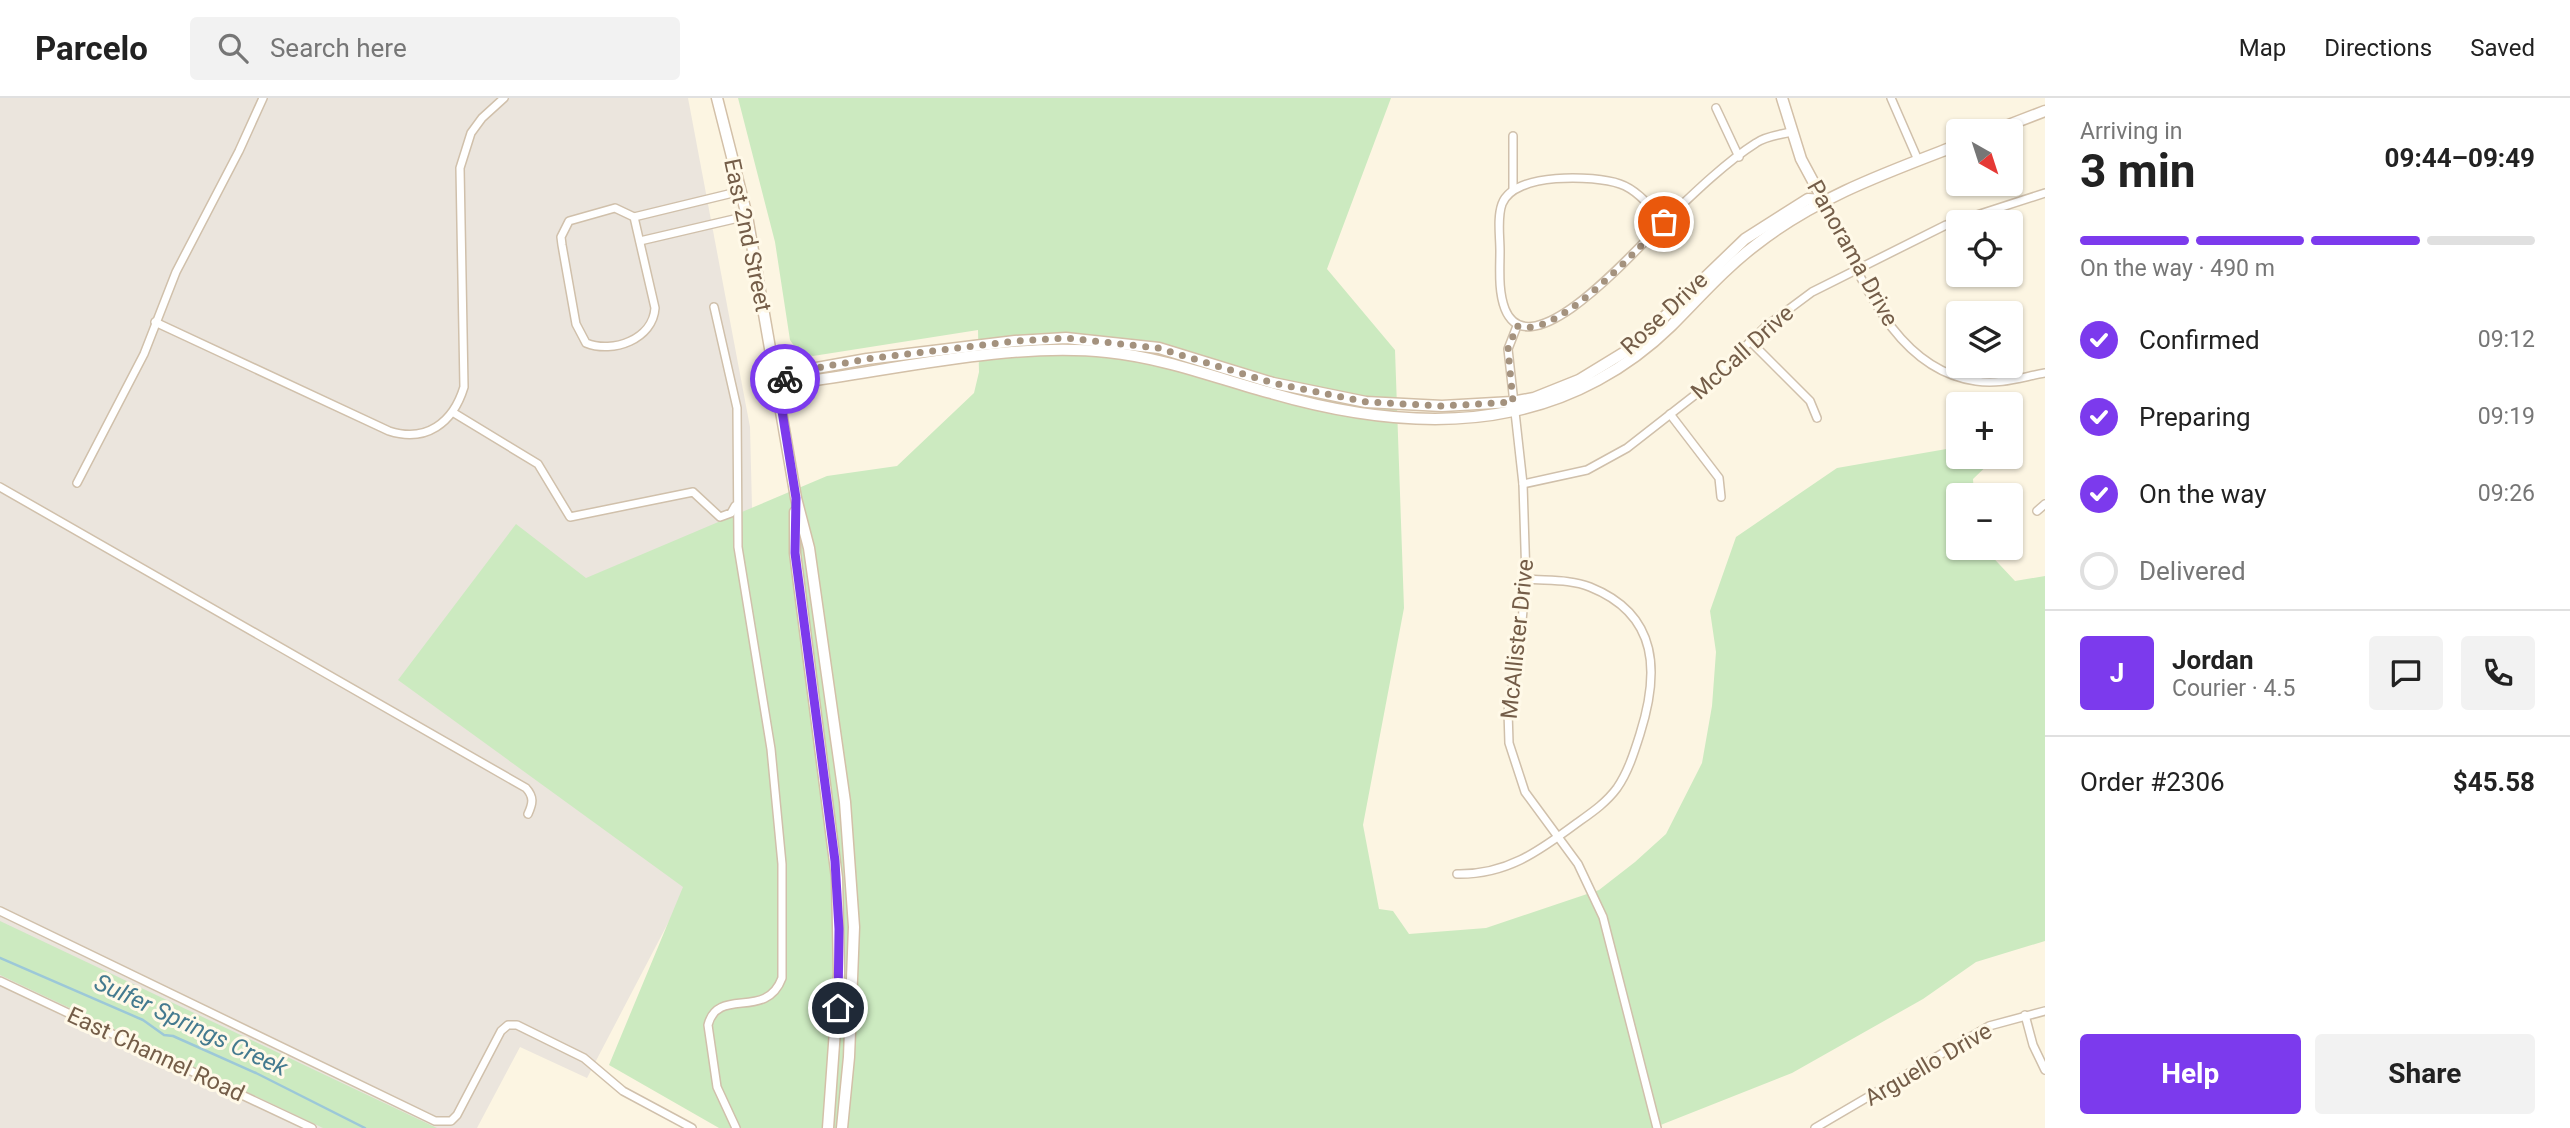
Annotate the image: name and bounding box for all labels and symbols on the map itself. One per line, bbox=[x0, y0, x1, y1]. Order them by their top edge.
north arrow bbox=[1946, 119, 2023, 196]
street label: East 2nd Street bbox=[718, 156, 777, 314]
street label: Panorama Drive bbox=[1801, 176, 1904, 331]
pin bbox=[1634, 192, 1694, 252]
street label: Rose Drive bbox=[1615, 266, 1713, 360]
street label: McCall Drive bbox=[1686, 299, 1799, 405]
courier bbox=[750, 344, 820, 414]
street label: McAllister Drive bbox=[1496, 558, 1539, 720]
water label: Sulfer Springs Creek bbox=[90, 968, 293, 1083]
pin bbox=[808, 978, 868, 1038]
street label: East Channel Road bbox=[63, 1002, 249, 1107]
street label: Arguello Drive bbox=[1860, 1017, 1997, 1112]

